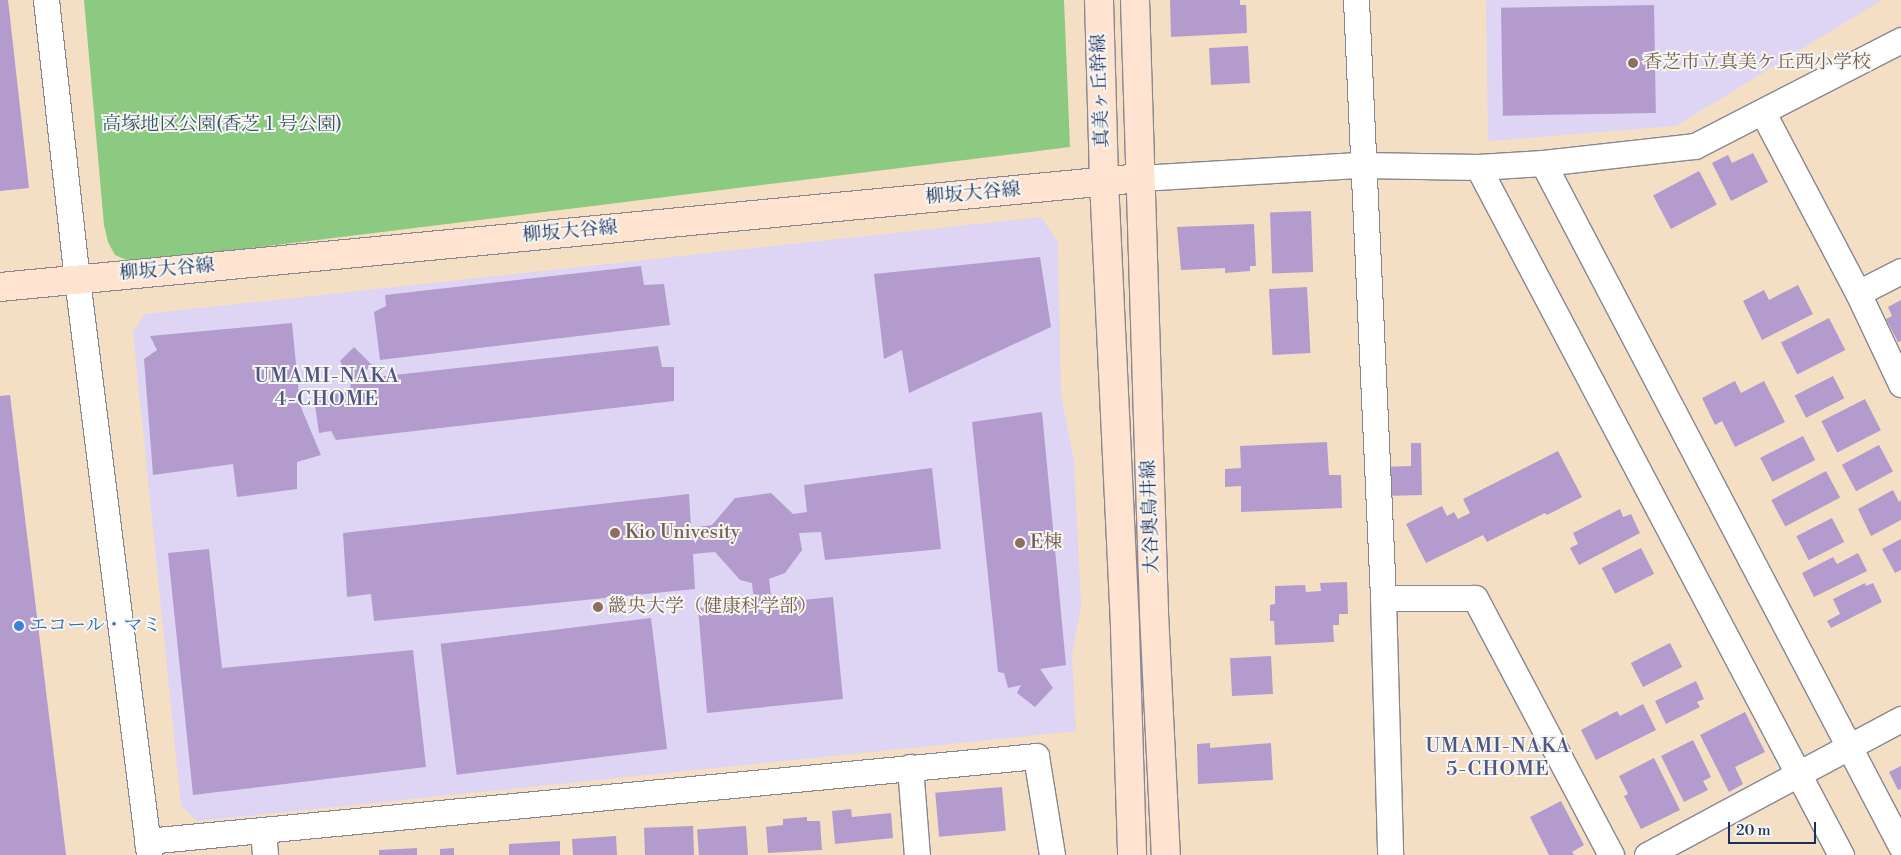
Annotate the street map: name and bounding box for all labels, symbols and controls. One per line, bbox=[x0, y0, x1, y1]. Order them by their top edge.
street label: 真美ヶ丘幹線 bbox=[1088, 34, 1114, 148]
place label: 香芝市立真美ケ丘西小学校 bbox=[1643, 52, 1871, 74]
marker: 香芝市立真美ケ丘西小学校 bbox=[1627, 57, 1639, 69]
park label: 高塚地区公園(香芝１号公園) bbox=[102, 114, 342, 136]
street label: 柳坂大谷線 bbox=[925, 179, 1021, 209]
street label: 柳坂大谷線 bbox=[522, 217, 618, 247]
street label: 柳坂大谷線 bbox=[119, 255, 215, 285]
district label: UMAMI-NAKA 4-CHOME bbox=[253, 365, 401, 412]
street label: 大谷奥鳥井線 bbox=[1138, 460, 1164, 574]
place label: Kio Univesity bbox=[625, 522, 740, 544]
marker: Kio Univesity bbox=[609, 527, 621, 539]
place label: E棟 bbox=[1030, 532, 1062, 554]
marker: E棟 bbox=[1014, 537, 1026, 549]
place label: 畿央大学（健康科学部） bbox=[608, 596, 817, 618]
marker: 畿央大学（健康科学部） bbox=[592, 601, 604, 613]
place label: エコール・マミ bbox=[29, 615, 162, 637]
marker: エコール・マミ bbox=[13, 620, 25, 632]
district label: UMAMI-NAKA 5-CHOME bbox=[1424, 734, 1572, 781]
scale bar bbox=[1731, 812, 1818, 844]
text: 20 m bbox=[1736, 821, 1771, 840]

